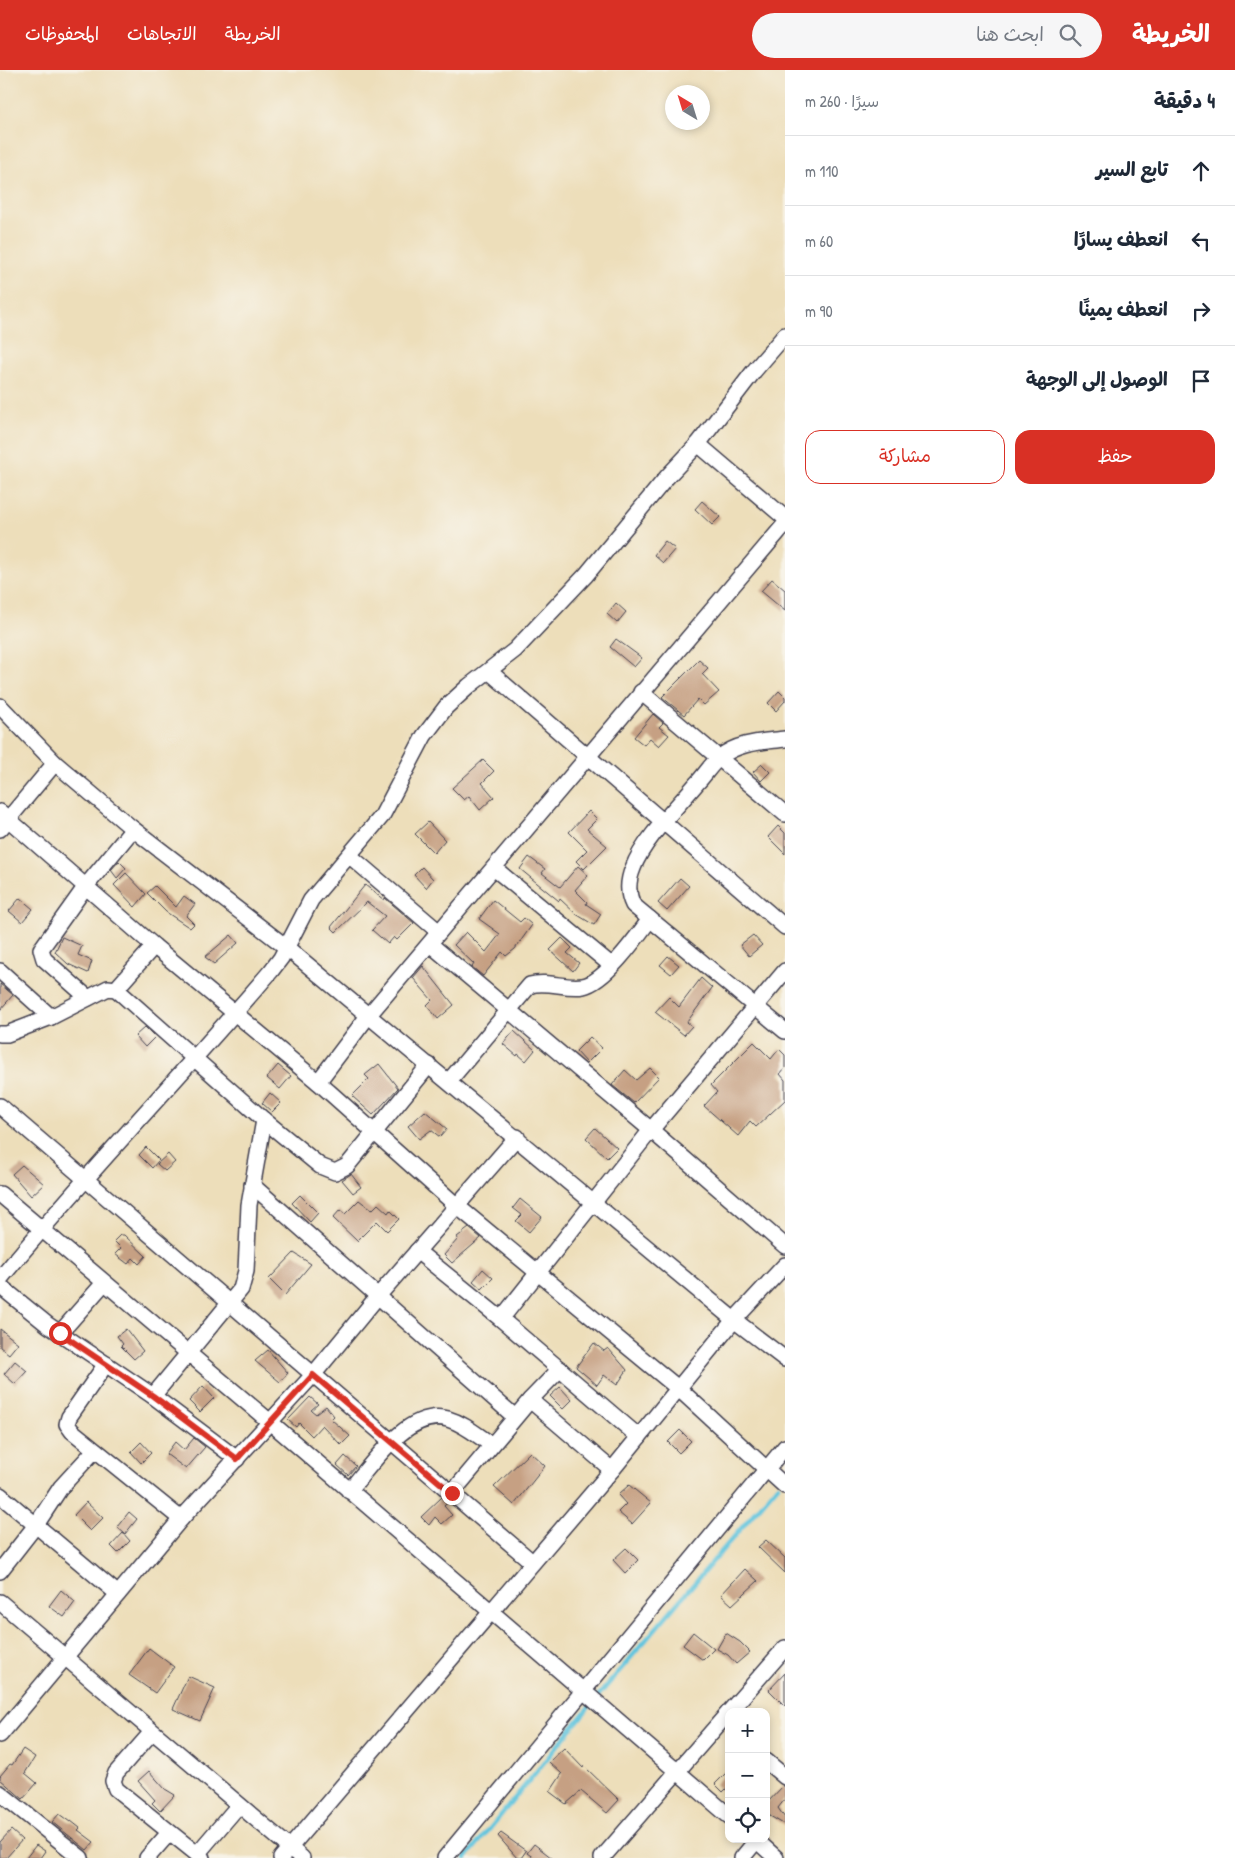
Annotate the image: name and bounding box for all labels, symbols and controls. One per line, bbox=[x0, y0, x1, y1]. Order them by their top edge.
search box bbox=[752, 13, 1102, 58]
text: الخريطة bbox=[1132, 17, 1210, 49]
text: المحفوظات bbox=[25, 21, 99, 46]
text: الاتجاهات bbox=[127, 21, 197, 46]
text: الخريطة bbox=[225, 21, 281, 46]
text: ابحث هنا bbox=[976, 21, 1044, 47]
icon: search bbox=[1056, 21, 1084, 49]
north arrow bbox=[665, 85, 710, 130]
text: 4 دقيقة bbox=[1154, 86, 1215, 115]
text: سيرًا · 260 m bbox=[805, 90, 879, 112]
text: تابع السير bbox=[1096, 156, 1168, 182]
icon: ahead bbox=[1187, 157, 1215, 185]
text: 110 m bbox=[805, 160, 838, 182]
text: انعطف يسارًا bbox=[1074, 226, 1168, 252]
icon: left bbox=[1187, 227, 1215, 255]
text: 60 m bbox=[805, 230, 833, 252]
text: انعطف يمينًا bbox=[1079, 296, 1168, 322]
icon: right bbox=[1187, 297, 1215, 325]
text: 90 m bbox=[805, 300, 833, 322]
text: الوصول إلى الوجهة bbox=[1026, 366, 1168, 392]
icon: arrive bbox=[1187, 367, 1215, 395]
button: مشاركة bbox=[805, 430, 1005, 484]
button: حفظ bbox=[1015, 430, 1215, 484]
route start bbox=[49, 1322, 72, 1345]
route end bbox=[441, 1482, 464, 1505]
map controls bbox=[725, 1708, 770, 1843]
button: + bbox=[725, 1708, 770, 1753]
button: − bbox=[725, 1753, 770, 1798]
button: locate bbox=[725, 1798, 770, 1843]

